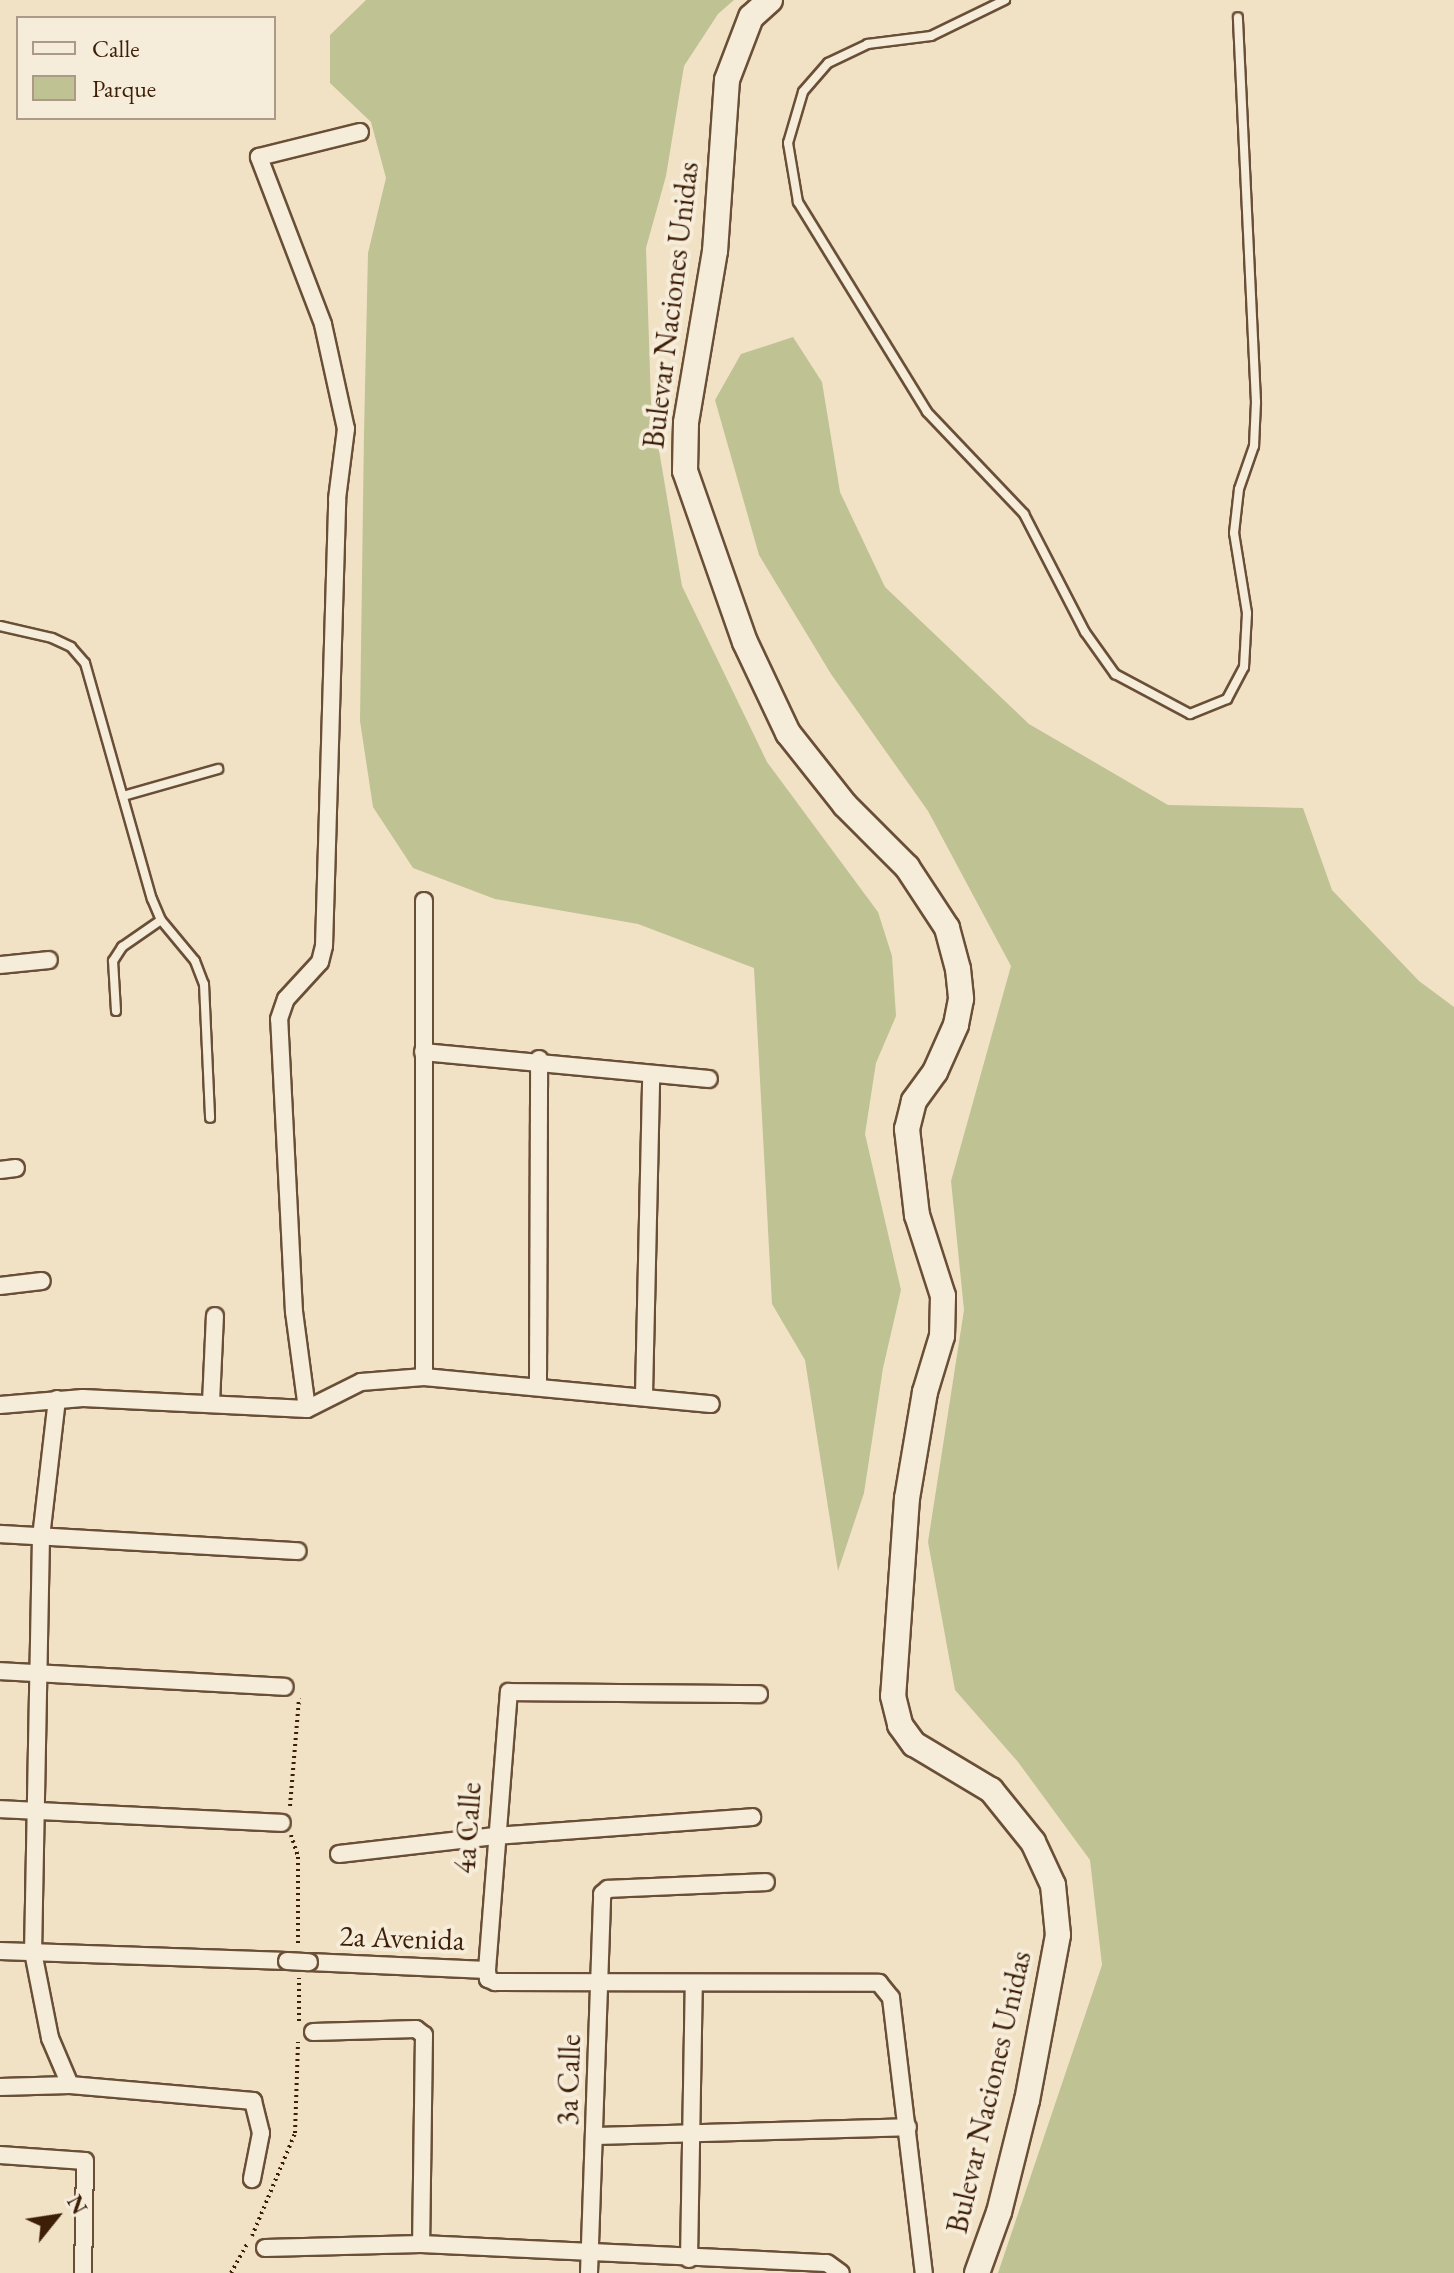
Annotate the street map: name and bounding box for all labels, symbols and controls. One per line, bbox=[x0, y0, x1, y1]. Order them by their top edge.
legend bbox=[16, 16, 276, 120]
text: Calle bbox=[92, 33, 140, 64]
text: Parque bbox=[92, 73, 156, 104]
street label: Bulevar Naciones Unidas bbox=[636, 160, 706, 450]
street label: 4a Calle bbox=[447, 1781, 489, 1875]
street label: 2a Avenida bbox=[339, 1918, 465, 1958]
street label: Bulevar Naciones Unidas bbox=[939, 1947, 1039, 2237]
street label: 3a Calle bbox=[549, 2034, 589, 2126]
north arrow bbox=[16, 2177, 96, 2257]
text: N bbox=[60, 2190, 94, 2220]

